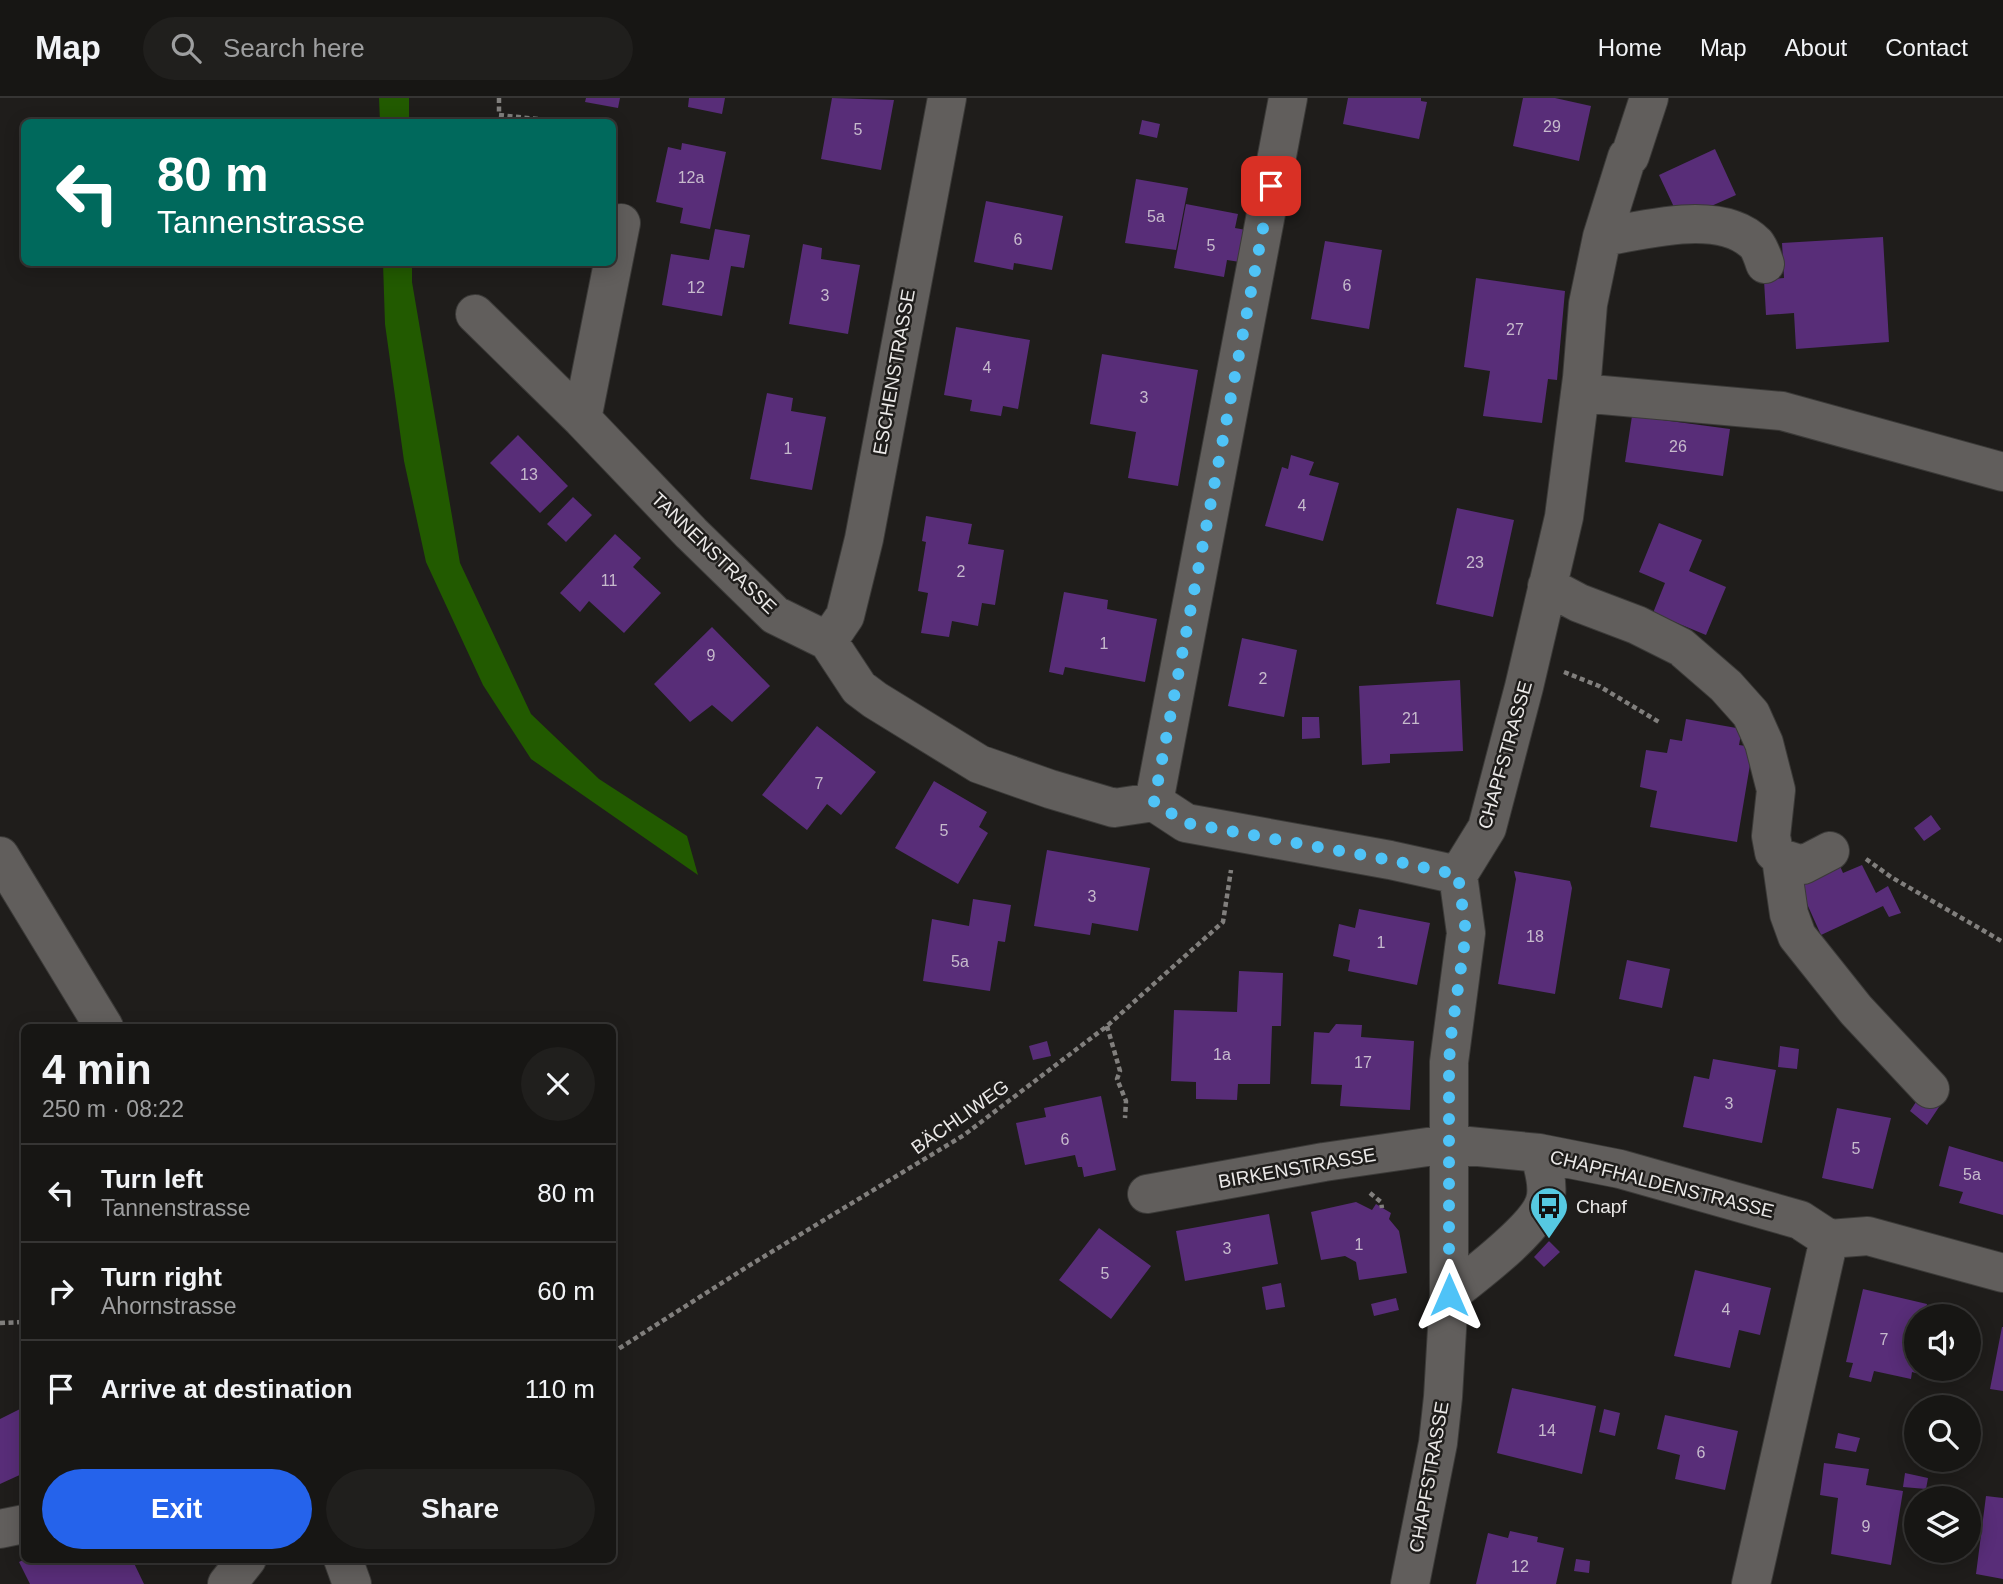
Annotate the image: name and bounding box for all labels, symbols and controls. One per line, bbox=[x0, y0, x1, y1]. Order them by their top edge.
search box bbox=[143, 17, 633, 80]
text: Map bbox=[35, 29, 101, 66]
icon: search bbox=[167, 29, 205, 67]
text: Search here bbox=[223, 33, 365, 63]
text: Home bbox=[1598, 34, 1662, 61]
text: Map bbox=[1700, 34, 1747, 61]
text: About bbox=[1785, 34, 1847, 61]
text: Contact bbox=[1885, 34, 1968, 61]
house number: 29 bbox=[1543, 118, 1561, 135]
house number: 5 bbox=[854, 121, 863, 138]
icon: left bbox=[42, 147, 133, 238]
text: 80 m bbox=[157, 147, 269, 201]
pin bbox=[1241, 156, 1301, 216]
icon: arrive bbox=[1252, 167, 1290, 205]
house number: 12a bbox=[678, 169, 704, 186]
text: Tannenstrasse bbox=[157, 204, 365, 240]
house number: 5a bbox=[1147, 208, 1165, 225]
house number: 6 bbox=[1014, 231, 1023, 248]
house number: 5 bbox=[1207, 237, 1216, 254]
house number: 6 bbox=[1343, 277, 1352, 294]
house number: 12 bbox=[687, 279, 705, 296]
house number: 3 bbox=[821, 287, 830, 304]
street label: ESCHENSTRASSE bbox=[869, 288, 919, 456]
house number: 27 bbox=[1506, 321, 1524, 338]
house number: 4 bbox=[983, 359, 992, 376]
house number: 3 bbox=[1140, 389, 1149, 406]
house number: 26 bbox=[1669, 438, 1687, 455]
house number: 1 bbox=[784, 440, 793, 457]
house number: 13 bbox=[520, 466, 538, 483]
street label: TANNENSTRASSE bbox=[647, 488, 781, 618]
house number: 4 bbox=[1298, 497, 1307, 514]
house number: 23 bbox=[1466, 554, 1484, 571]
house number: 2 bbox=[957, 563, 966, 580]
house number: 11 bbox=[601, 572, 617, 589]
house number: 1 bbox=[1100, 635, 1109, 652]
house number: 9 bbox=[707, 647, 716, 664]
house number: 2 bbox=[1259, 670, 1268, 687]
street label: CHAPFSTRASSE bbox=[1474, 679, 1536, 831]
house number: 21 bbox=[1402, 710, 1420, 727]
house number: 7 bbox=[815, 775, 824, 792]
house number: 5 bbox=[940, 822, 949, 839]
house number: 3 bbox=[1088, 888, 1097, 905]
house number: 18 bbox=[1526, 928, 1544, 945]
house number: 1 bbox=[1377, 934, 1386, 951]
house number: 5a bbox=[951, 953, 969, 970]
text: 4 min bbox=[42, 1046, 152, 1093]
house number: 1a bbox=[1213, 1046, 1231, 1063]
button: close bbox=[521, 1047, 595, 1121]
house number: 17 bbox=[1354, 1054, 1372, 1071]
street label: BÄCHLIWEG bbox=[907, 1076, 1013, 1158]
house number: 3 bbox=[1725, 1095, 1734, 1112]
text: 250 m · 08:22 bbox=[42, 1096, 184, 1122]
house number: 6 bbox=[1061, 1131, 1070, 1148]
house number: 5 bbox=[1852, 1140, 1861, 1157]
street label: BIRKENSTRASSE bbox=[1217, 1144, 1377, 1192]
street label: CHAPFHALDENSTRASSE bbox=[1548, 1146, 1776, 1222]
text: Turn left bbox=[101, 1164, 203, 1194]
house number: 5a bbox=[1963, 1166, 1981, 1183]
icon: left bbox=[42, 1174, 80, 1212]
text: 80 m bbox=[537, 1178, 595, 1208]
bus stop icon: Chapf bbox=[1528, 1185, 1570, 1240]
text: Tannenstrasse bbox=[101, 1195, 251, 1221]
place label: Chapf bbox=[1576, 1196, 1627, 1217]
house number: 1 bbox=[1355, 1236, 1364, 1253]
house number: 3 bbox=[1223, 1240, 1232, 1257]
position arrow bbox=[1412, 1258, 1486, 1332]
text: Turn right bbox=[101, 1262, 222, 1292]
house number: 5 bbox=[1101, 1265, 1110, 1282]
icon: right bbox=[42, 1272, 80, 1310]
text: 60 m bbox=[537, 1276, 595, 1306]
text: Ahornstrasse bbox=[101, 1293, 237, 1319]
house number: 4 bbox=[1722, 1301, 1731, 1318]
map controls bbox=[1904, 1304, 1981, 1563]
button: sound bbox=[1904, 1304, 1981, 1381]
house number: 7 bbox=[1880, 1331, 1889, 1348]
icon: arrive bbox=[42, 1370, 80, 1408]
text: Arrive at destination bbox=[101, 1374, 352, 1404]
text: 110 m bbox=[525, 1374, 595, 1404]
button: search bbox=[1904, 1395, 1981, 1472]
street label: CHAPFSTRASSE bbox=[1405, 1400, 1453, 1554]
house number: 14 bbox=[1538, 1422, 1556, 1439]
house number: 6 bbox=[1697, 1444, 1706, 1461]
button: Exit bbox=[42, 1469, 312, 1549]
button: Share bbox=[326, 1469, 595, 1549]
button: layers bbox=[1904, 1486, 1981, 1563]
house number: 9 bbox=[1862, 1518, 1871, 1535]
house number: 12 bbox=[1511, 1558, 1529, 1575]

